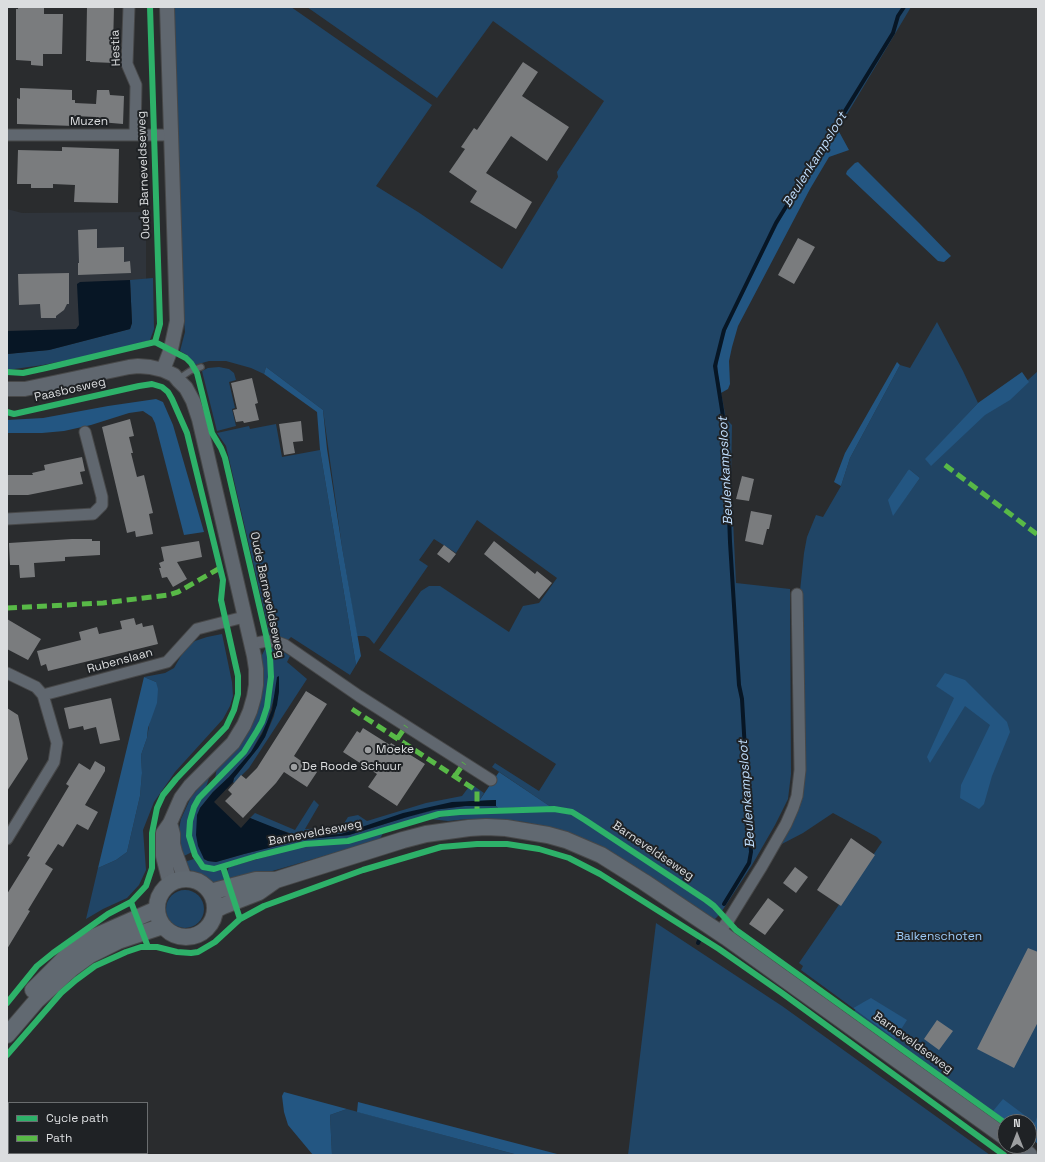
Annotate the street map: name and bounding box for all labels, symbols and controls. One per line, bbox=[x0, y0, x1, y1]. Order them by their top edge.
street label: Hestia bbox=[108, 29, 124, 67]
water label: Beulenkampsloot bbox=[780, 110, 850, 210]
street label: Oude Barneveldseweg bbox=[135, 111, 153, 239]
street label: Muzen bbox=[70, 115, 108, 129]
street label: Paasbosweg bbox=[33, 375, 107, 405]
water label: Beulenkampsloot bbox=[715, 416, 737, 526]
street label: Oude Barneveldseweg bbox=[247, 531, 287, 659]
street label: Rubenslaan bbox=[86, 645, 154, 677]
water label: Beulenkampsloot bbox=[735, 739, 759, 849]
place label: Moeke bbox=[376, 743, 414, 757]
marker: Moeke bbox=[363, 745, 373, 755]
place label: De Roode Schuur bbox=[302, 760, 401, 774]
marker: De Roode Schuur bbox=[289, 762, 299, 772]
street label: Barneveldseweg bbox=[267, 817, 363, 849]
street label: Barneveldseweg bbox=[610, 818, 696, 884]
park label: Balkenschoten bbox=[896, 930, 982, 944]
street label: Barneveldseweg bbox=[870, 1009, 956, 1077]
legend bbox=[8, 1102, 148, 1154]
text: Cycle path bbox=[46, 1110, 108, 1126]
north arrow bbox=[997, 1114, 1037, 1154]
text: N bbox=[1013, 1116, 1021, 1130]
text: Path bbox=[46, 1130, 72, 1146]

